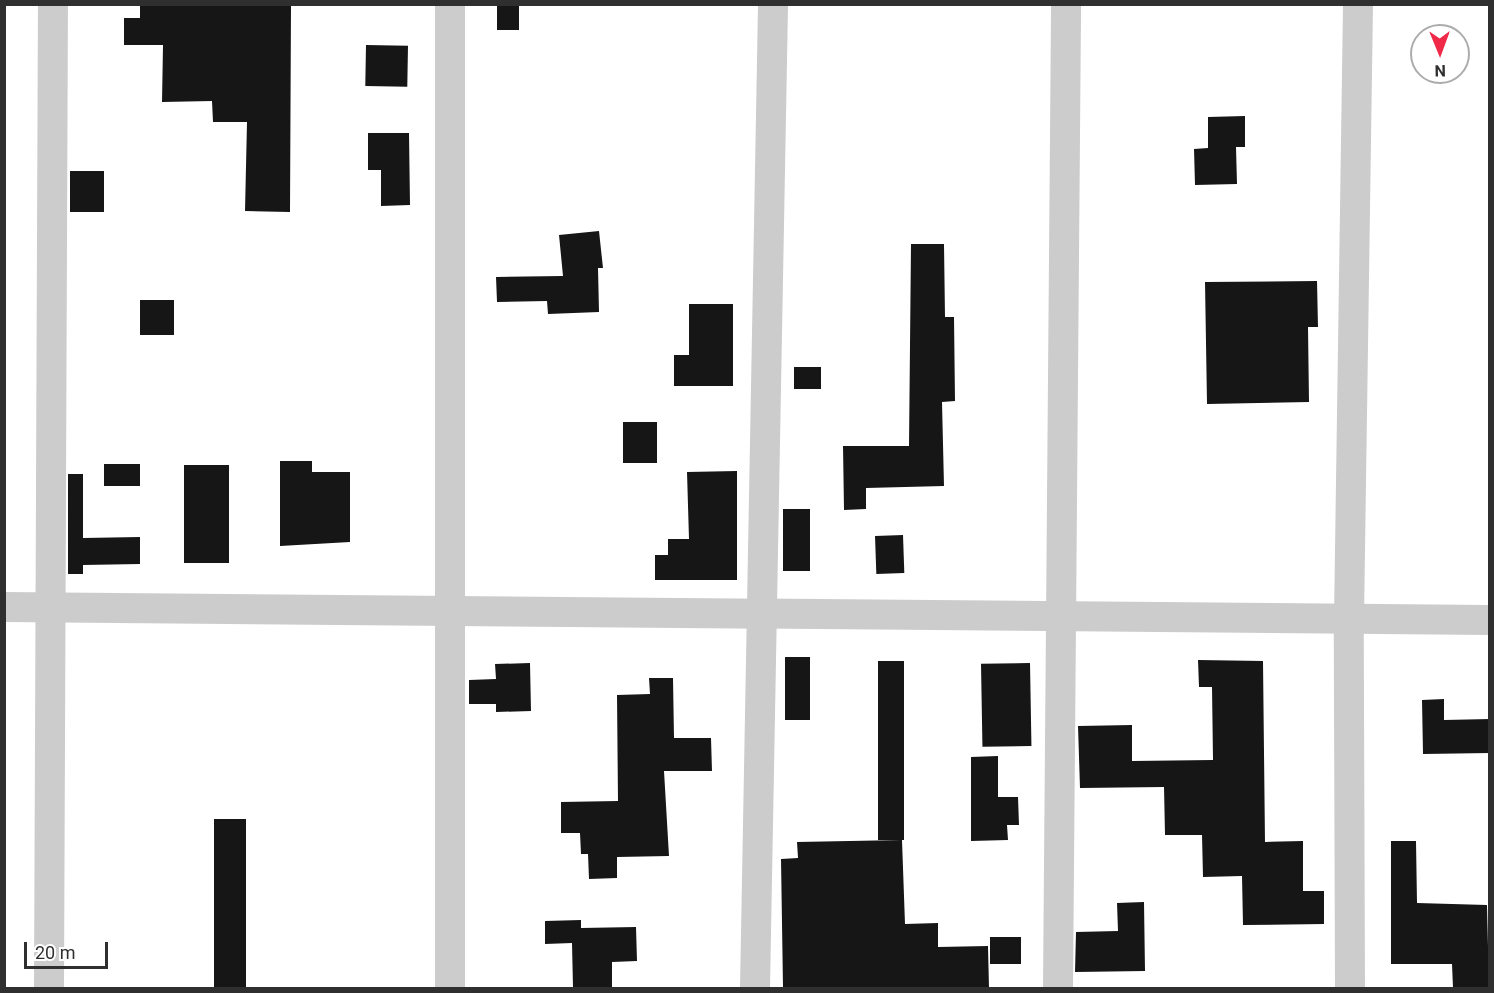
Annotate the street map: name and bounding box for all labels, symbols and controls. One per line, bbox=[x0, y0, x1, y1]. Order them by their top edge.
north arrow bbox=[1410, 24, 1470, 84]
text: N bbox=[1434, 61, 1446, 80]
scale bar bbox=[27, 930, 111, 968]
text: 20 m bbox=[35, 942, 75, 963]

